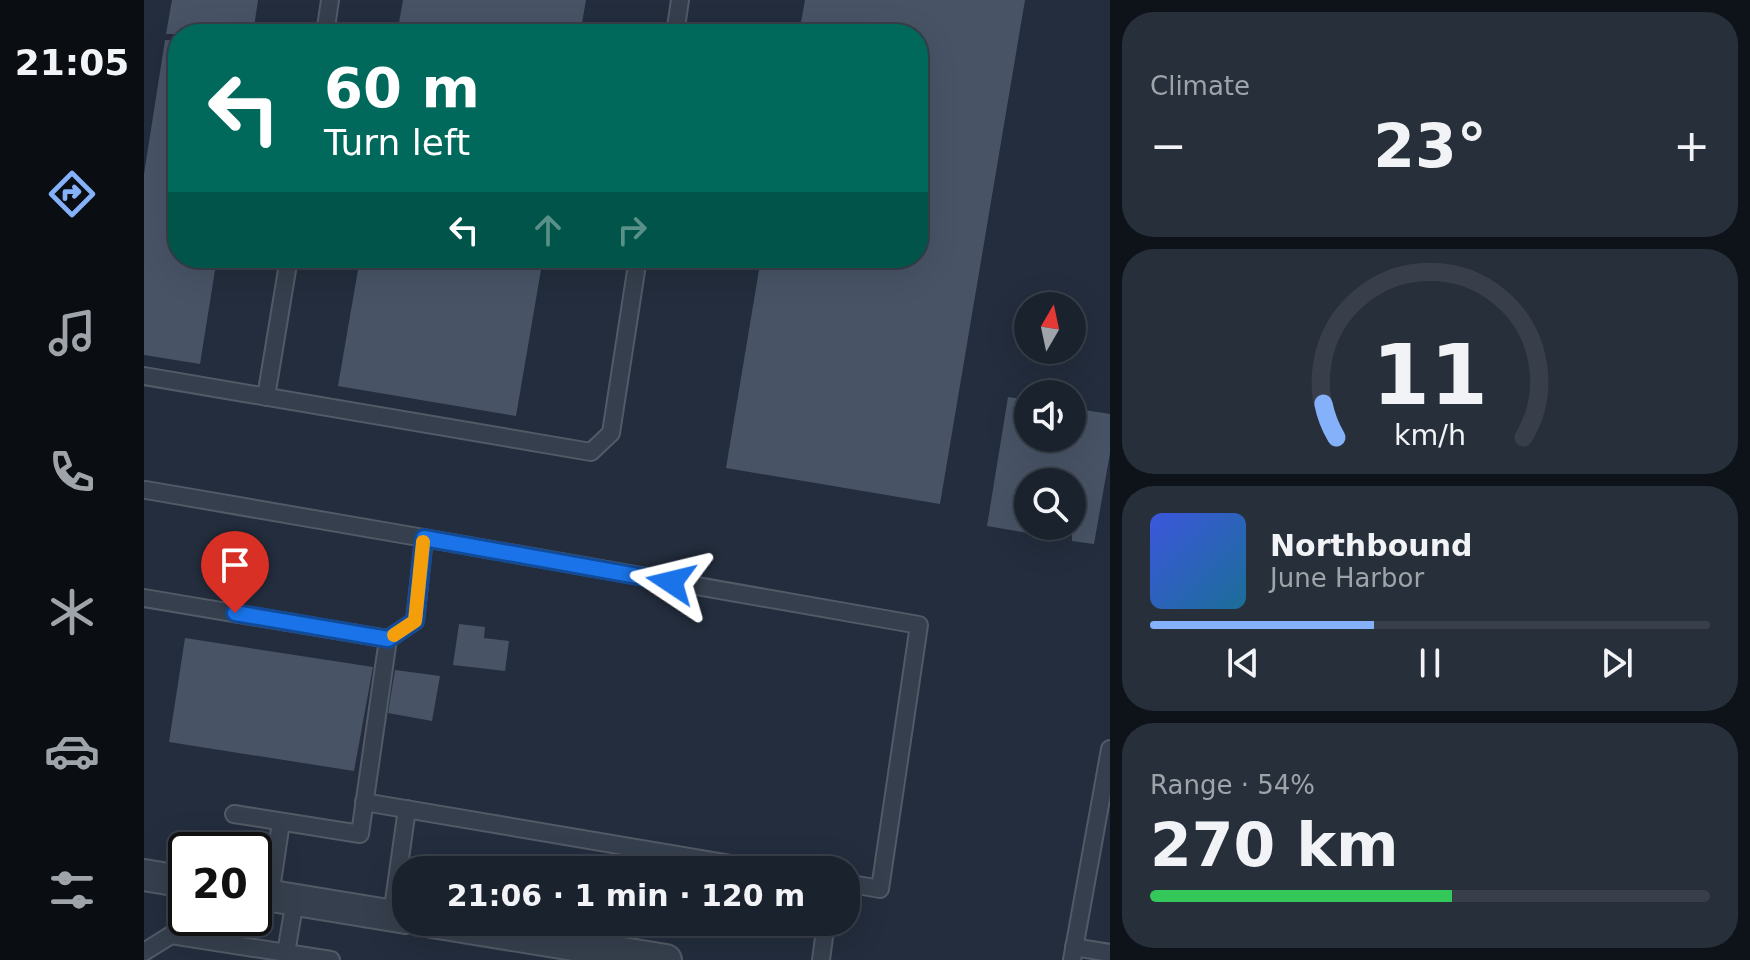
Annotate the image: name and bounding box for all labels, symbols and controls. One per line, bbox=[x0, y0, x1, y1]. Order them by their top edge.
text: 21:05 bbox=[15, 42, 129, 83]
text: 60 m bbox=[324, 55, 480, 120]
icon: left bbox=[192, 56, 296, 160]
text: Climate bbox=[1150, 71, 1250, 101]
text: 23° bbox=[1373, 111, 1487, 181]
text: − bbox=[1150, 120, 1187, 171]
text: + bbox=[1673, 120, 1710, 171]
text: Turn left bbox=[324, 122, 470, 163]
icon: directions bbox=[44, 166, 100, 222]
icon: left bbox=[442, 208, 486, 252]
icon: ahead bbox=[526, 208, 570, 252]
icon: right bbox=[610, 208, 654, 252]
north arrow bbox=[1014, 292, 1086, 364]
map controls bbox=[1014, 292, 1086, 540]
icon: music bbox=[44, 305, 100, 361]
text: 11 bbox=[1372, 326, 1488, 423]
button: sound bbox=[1014, 380, 1086, 452]
text: km/h bbox=[1394, 418, 1466, 452]
icon: phone bbox=[44, 444, 100, 500]
button: search bbox=[1014, 468, 1086, 540]
text: Northbound bbox=[1270, 528, 1473, 563]
pin bbox=[201, 531, 269, 613]
position arrow bbox=[629, 540, 713, 624]
icon: arrive bbox=[213, 543, 257, 587]
text: June Harbor bbox=[1270, 563, 1424, 593]
icon: climate bbox=[44, 584, 100, 640]
icon: previous bbox=[1221, 641, 1265, 685]
icon: pause bbox=[1408, 641, 1452, 685]
icon: next bbox=[1595, 641, 1639, 685]
icon: car bbox=[44, 723, 100, 779]
text: Range · 54% bbox=[1150, 770, 1315, 800]
text: 270 km bbox=[1150, 810, 1399, 880]
speed limit sign: 20 bbox=[168, 832, 272, 936]
icon: filters bbox=[44, 862, 100, 918]
text: 21:06 · 1 min · 120 m bbox=[447, 878, 805, 913]

